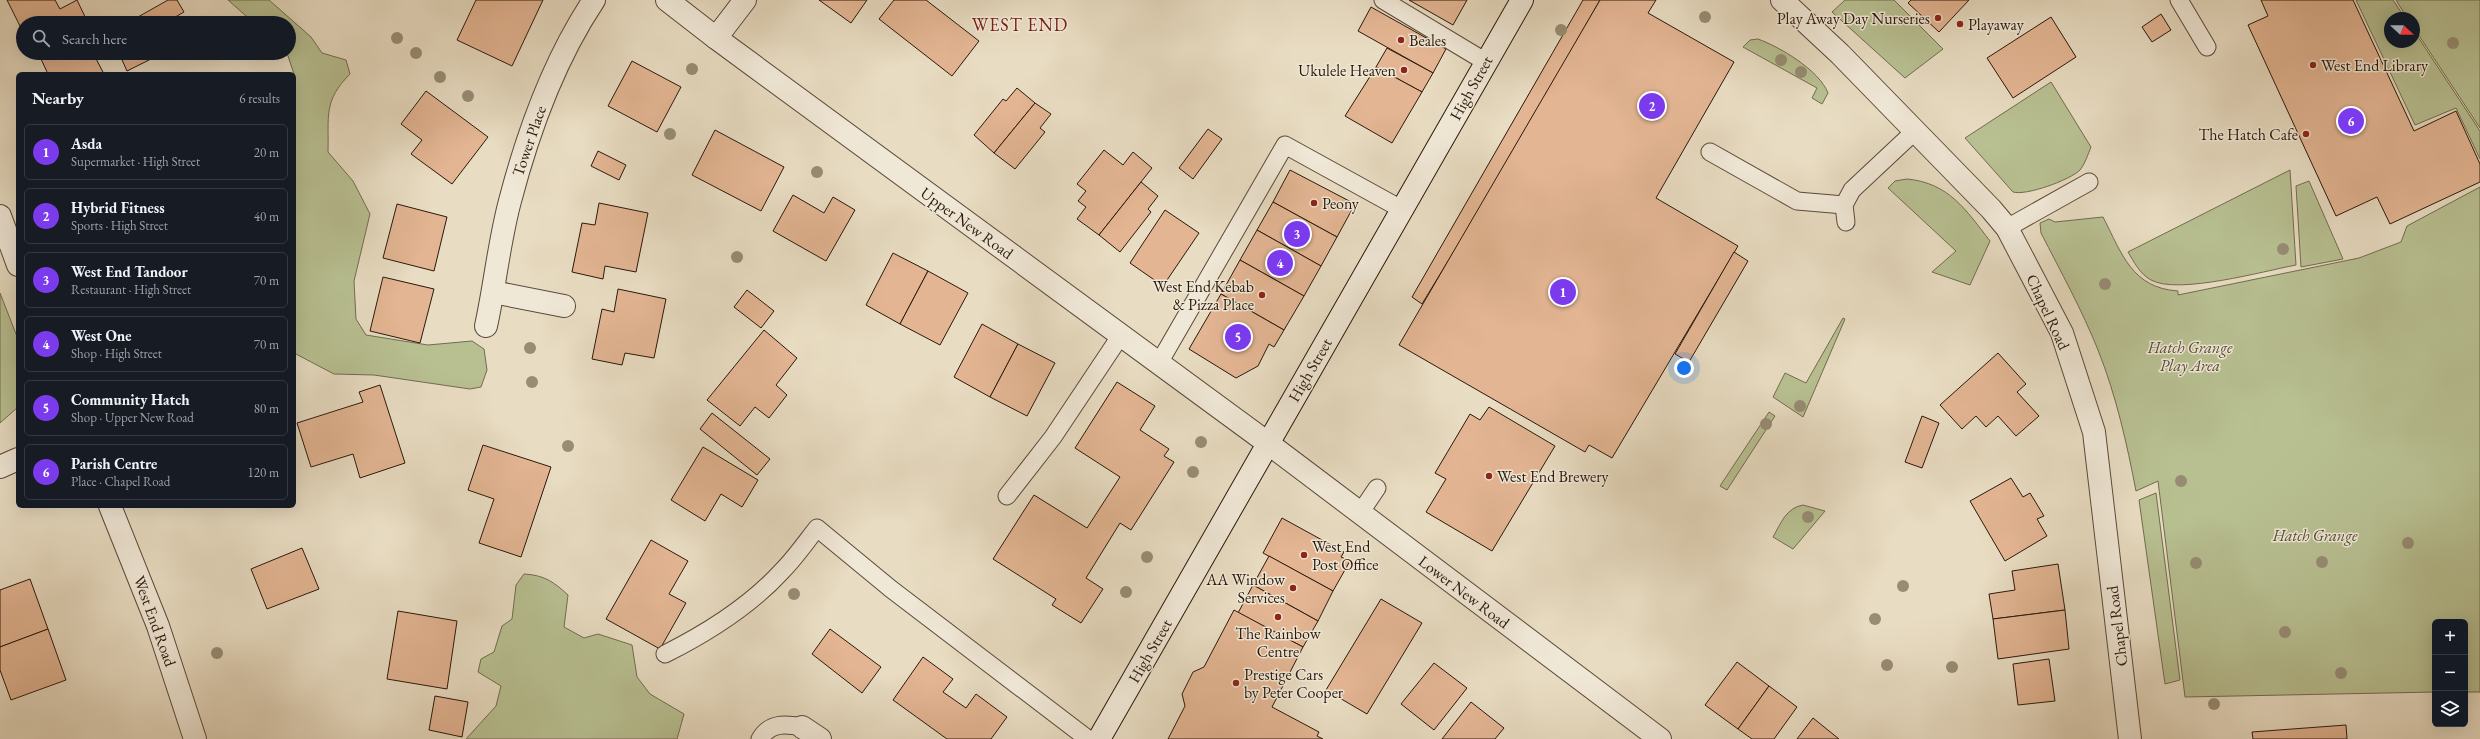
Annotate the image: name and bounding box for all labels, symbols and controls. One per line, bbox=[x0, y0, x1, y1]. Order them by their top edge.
place label: Play Away Day Nurseries bbox=[1777, 8, 1930, 29]
north arrow bbox=[2384, 12, 2420, 48]
district label: WEST END bbox=[972, 13, 1068, 36]
marker: Play Away Day Nurseries bbox=[1933, 13, 1943, 23]
place label: Playaway bbox=[1968, 14, 2025, 35]
search box bbox=[16, 16, 296, 60]
marker: Playaway bbox=[1955, 19, 1965, 29]
icon: search bbox=[30, 27, 52, 49]
text: Search here bbox=[62, 29, 127, 48]
place label: Beales bbox=[1409, 30, 1446, 51]
marker: Beales bbox=[1396, 35, 1406, 45]
street label: High Street bbox=[1445, 52, 1497, 124]
place label: West End Library bbox=[2321, 55, 2429, 76]
place label: Ukulele Heaven bbox=[1298, 60, 1397, 81]
marker: West End Library bbox=[2308, 60, 2318, 70]
marker: Ukulele Heaven bbox=[1399, 65, 1409, 75]
text: Nearby bbox=[32, 87, 84, 109]
text: 6 results bbox=[239, 90, 280, 107]
pin: 2 bbox=[1639, 91, 1665, 121]
street label: Tower Place bbox=[507, 103, 551, 179]
pin: 6 bbox=[2338, 106, 2364, 136]
place label: The Hatch Cafe bbox=[2199, 124, 2298, 145]
marker: The Hatch Cafe bbox=[2301, 129, 2311, 139]
text: Asda bbox=[71, 134, 102, 153]
text: 1 bbox=[43, 144, 49, 161]
text: 20 m bbox=[254, 144, 279, 161]
text: Supermarket · High Street bbox=[71, 153, 200, 170]
street label: Upper New Road bbox=[916, 182, 1018, 264]
place label: Peony bbox=[1322, 193, 1360, 214]
text: Hybrid Fitness bbox=[71, 198, 165, 217]
marker: Peony bbox=[1309, 198, 1319, 208]
text: 2 bbox=[43, 208, 49, 225]
text: 40 m bbox=[254, 208, 279, 225]
text: Sports · High Street bbox=[71, 217, 168, 234]
pin: 3 bbox=[1284, 219, 1310, 249]
pin: 4 bbox=[1267, 248, 1293, 278]
text: West End Tandoor bbox=[71, 262, 188, 281]
street label: Chapel Road bbox=[2021, 271, 2075, 354]
text: 3 bbox=[43, 272, 49, 289]
text: 70 m bbox=[254, 272, 279, 289]
place label: West End Kebab & Pizza Place bbox=[1153, 276, 1254, 315]
pin: 1 bbox=[1550, 277, 1576, 307]
text: Restaurant · High Street bbox=[71, 281, 191, 298]
marker: West End Kebab & Pizza Place bbox=[1257, 290, 1267, 300]
pin: 5 bbox=[1225, 322, 1251, 352]
text: West One bbox=[71, 326, 132, 345]
street label: High Street bbox=[1283, 334, 1337, 406]
text: 4 bbox=[43, 336, 49, 353]
text: 70 m bbox=[254, 336, 279, 353]
park label: Hatch Grange Play Area bbox=[2147, 337, 2233, 376]
text: Shop · High Street bbox=[71, 345, 162, 362]
your location bbox=[1674, 358, 1694, 378]
text: Community Hatch bbox=[71, 390, 190, 409]
text: 5 bbox=[43, 400, 49, 417]
text: 80 m bbox=[254, 400, 279, 417]
text: Shop · Upper New Road bbox=[71, 409, 194, 426]
text: Parish Centre bbox=[71, 454, 157, 473]
text: 6 bbox=[43, 464, 49, 481]
text: 120 m bbox=[248, 464, 279, 481]
place label: West End Brewery bbox=[1497, 466, 1610, 487]
marker: West End Brewery bbox=[1484, 471, 1494, 481]
text: Place · Chapel Road bbox=[71, 473, 170, 490]
park label: Hatch Grange bbox=[2272, 525, 2358, 546]
place label: West End Post Office bbox=[1312, 536, 1378, 575]
marker: West End Post Office bbox=[1299, 550, 1309, 560]
street label: Lower New Road bbox=[1414, 551, 1515, 634]
place label: AA Window Services bbox=[1205, 569, 1286, 608]
street label: West End Road bbox=[129, 573, 181, 670]
marker: AA Window Services bbox=[1288, 583, 1298, 593]
street label: Chapel Road bbox=[2102, 584, 2132, 668]
marker: The Rainbow Centre bbox=[1273, 612, 1283, 622]
street label: High Street bbox=[1123, 615, 1177, 687]
map controls bbox=[2432, 619, 2468, 727]
button: + bbox=[2432, 619, 2468, 655]
place label: The Rainbow Centre bbox=[1235, 623, 1322, 662]
button: − bbox=[2432, 655, 2468, 691]
place label: Prestige Cars by Peter Cooper bbox=[1244, 664, 1344, 703]
marker: Prestige Cars by Peter Cooper bbox=[1231, 678, 1241, 688]
button: layers bbox=[2432, 691, 2468, 727]

